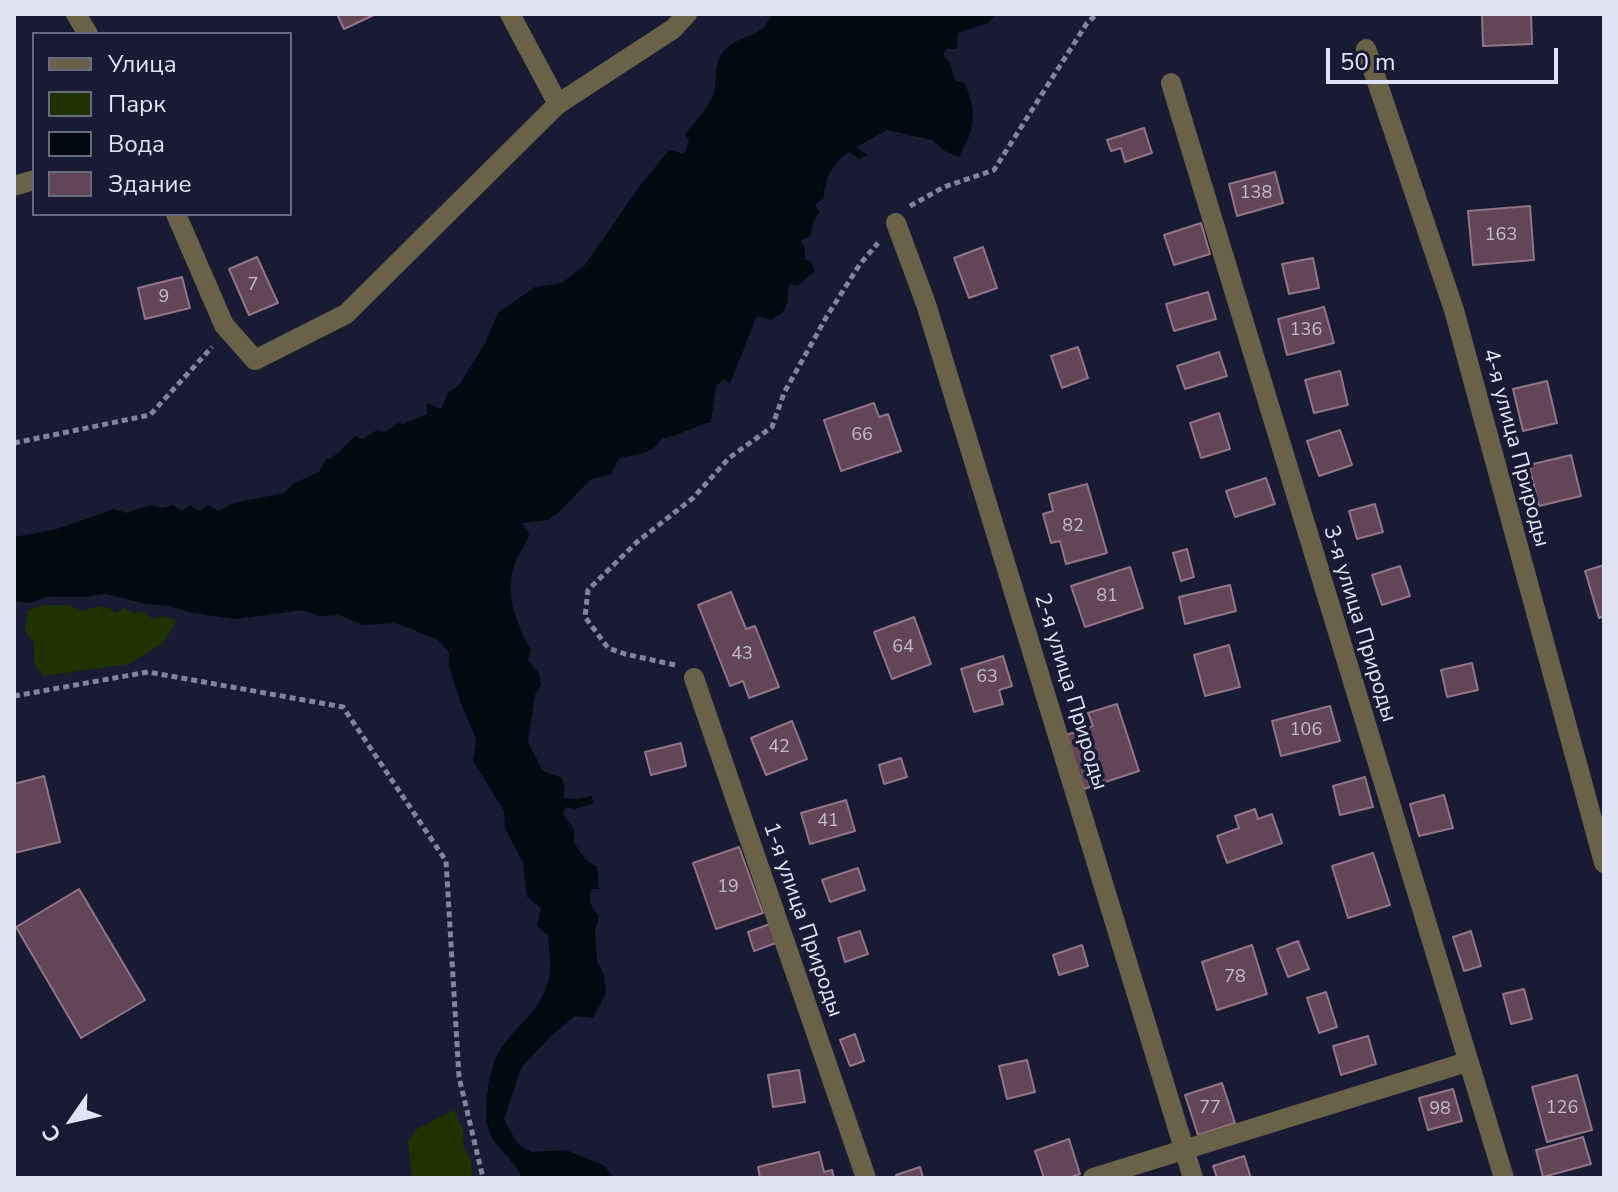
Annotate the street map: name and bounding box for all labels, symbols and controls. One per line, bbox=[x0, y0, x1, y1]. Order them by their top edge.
legend bbox=[32, 32, 292, 216]
scale bar bbox=[1330, 32, 1562, 82]
text: 50 m bbox=[1340, 46, 1396, 78]
text: Улица bbox=[108, 48, 177, 80]
text: Парк bbox=[108, 88, 166, 120]
text: Вода bbox=[108, 128, 165, 160]
text: Здание bbox=[108, 168, 192, 200]
house number: 138 bbox=[1240, 183, 1272, 205]
house number: 163 bbox=[1485, 225, 1517, 247]
house number: 7 bbox=[248, 275, 258, 297]
house number: 9 bbox=[159, 287, 169, 309]
house number: 136 bbox=[1290, 320, 1322, 342]
street label: 4-я улица Природы bbox=[1476, 346, 1554, 550]
house number: 66 bbox=[851, 425, 873, 447]
house number: 82 bbox=[1062, 516, 1084, 538]
street label: 3-я улица Природы bbox=[1317, 523, 1401, 725]
house number: 81 bbox=[1096, 586, 1118, 608]
street label: 2-я улица Природы bbox=[1028, 591, 1112, 793]
house number: 64 bbox=[892, 637, 914, 659]
house number: 43 bbox=[731, 644, 753, 666]
house number: 63 bbox=[976, 667, 998, 689]
house number: 106 bbox=[1290, 720, 1322, 742]
house number: 42 bbox=[768, 737, 790, 759]
house number: 41 bbox=[817, 811, 839, 833]
street label: 1-я улица Природы bbox=[756, 819, 848, 1021]
house number: 19 bbox=[717, 877, 739, 899]
house number: 78 bbox=[1224, 967, 1246, 989]
north arrow bbox=[32, 1080, 112, 1160]
house number: 77 bbox=[1199, 1098, 1221, 1120]
house number: 126 bbox=[1546, 1098, 1578, 1120]
house number: 98 bbox=[1429, 1099, 1451, 1121]
text: С bbox=[35, 1119, 69, 1148]

